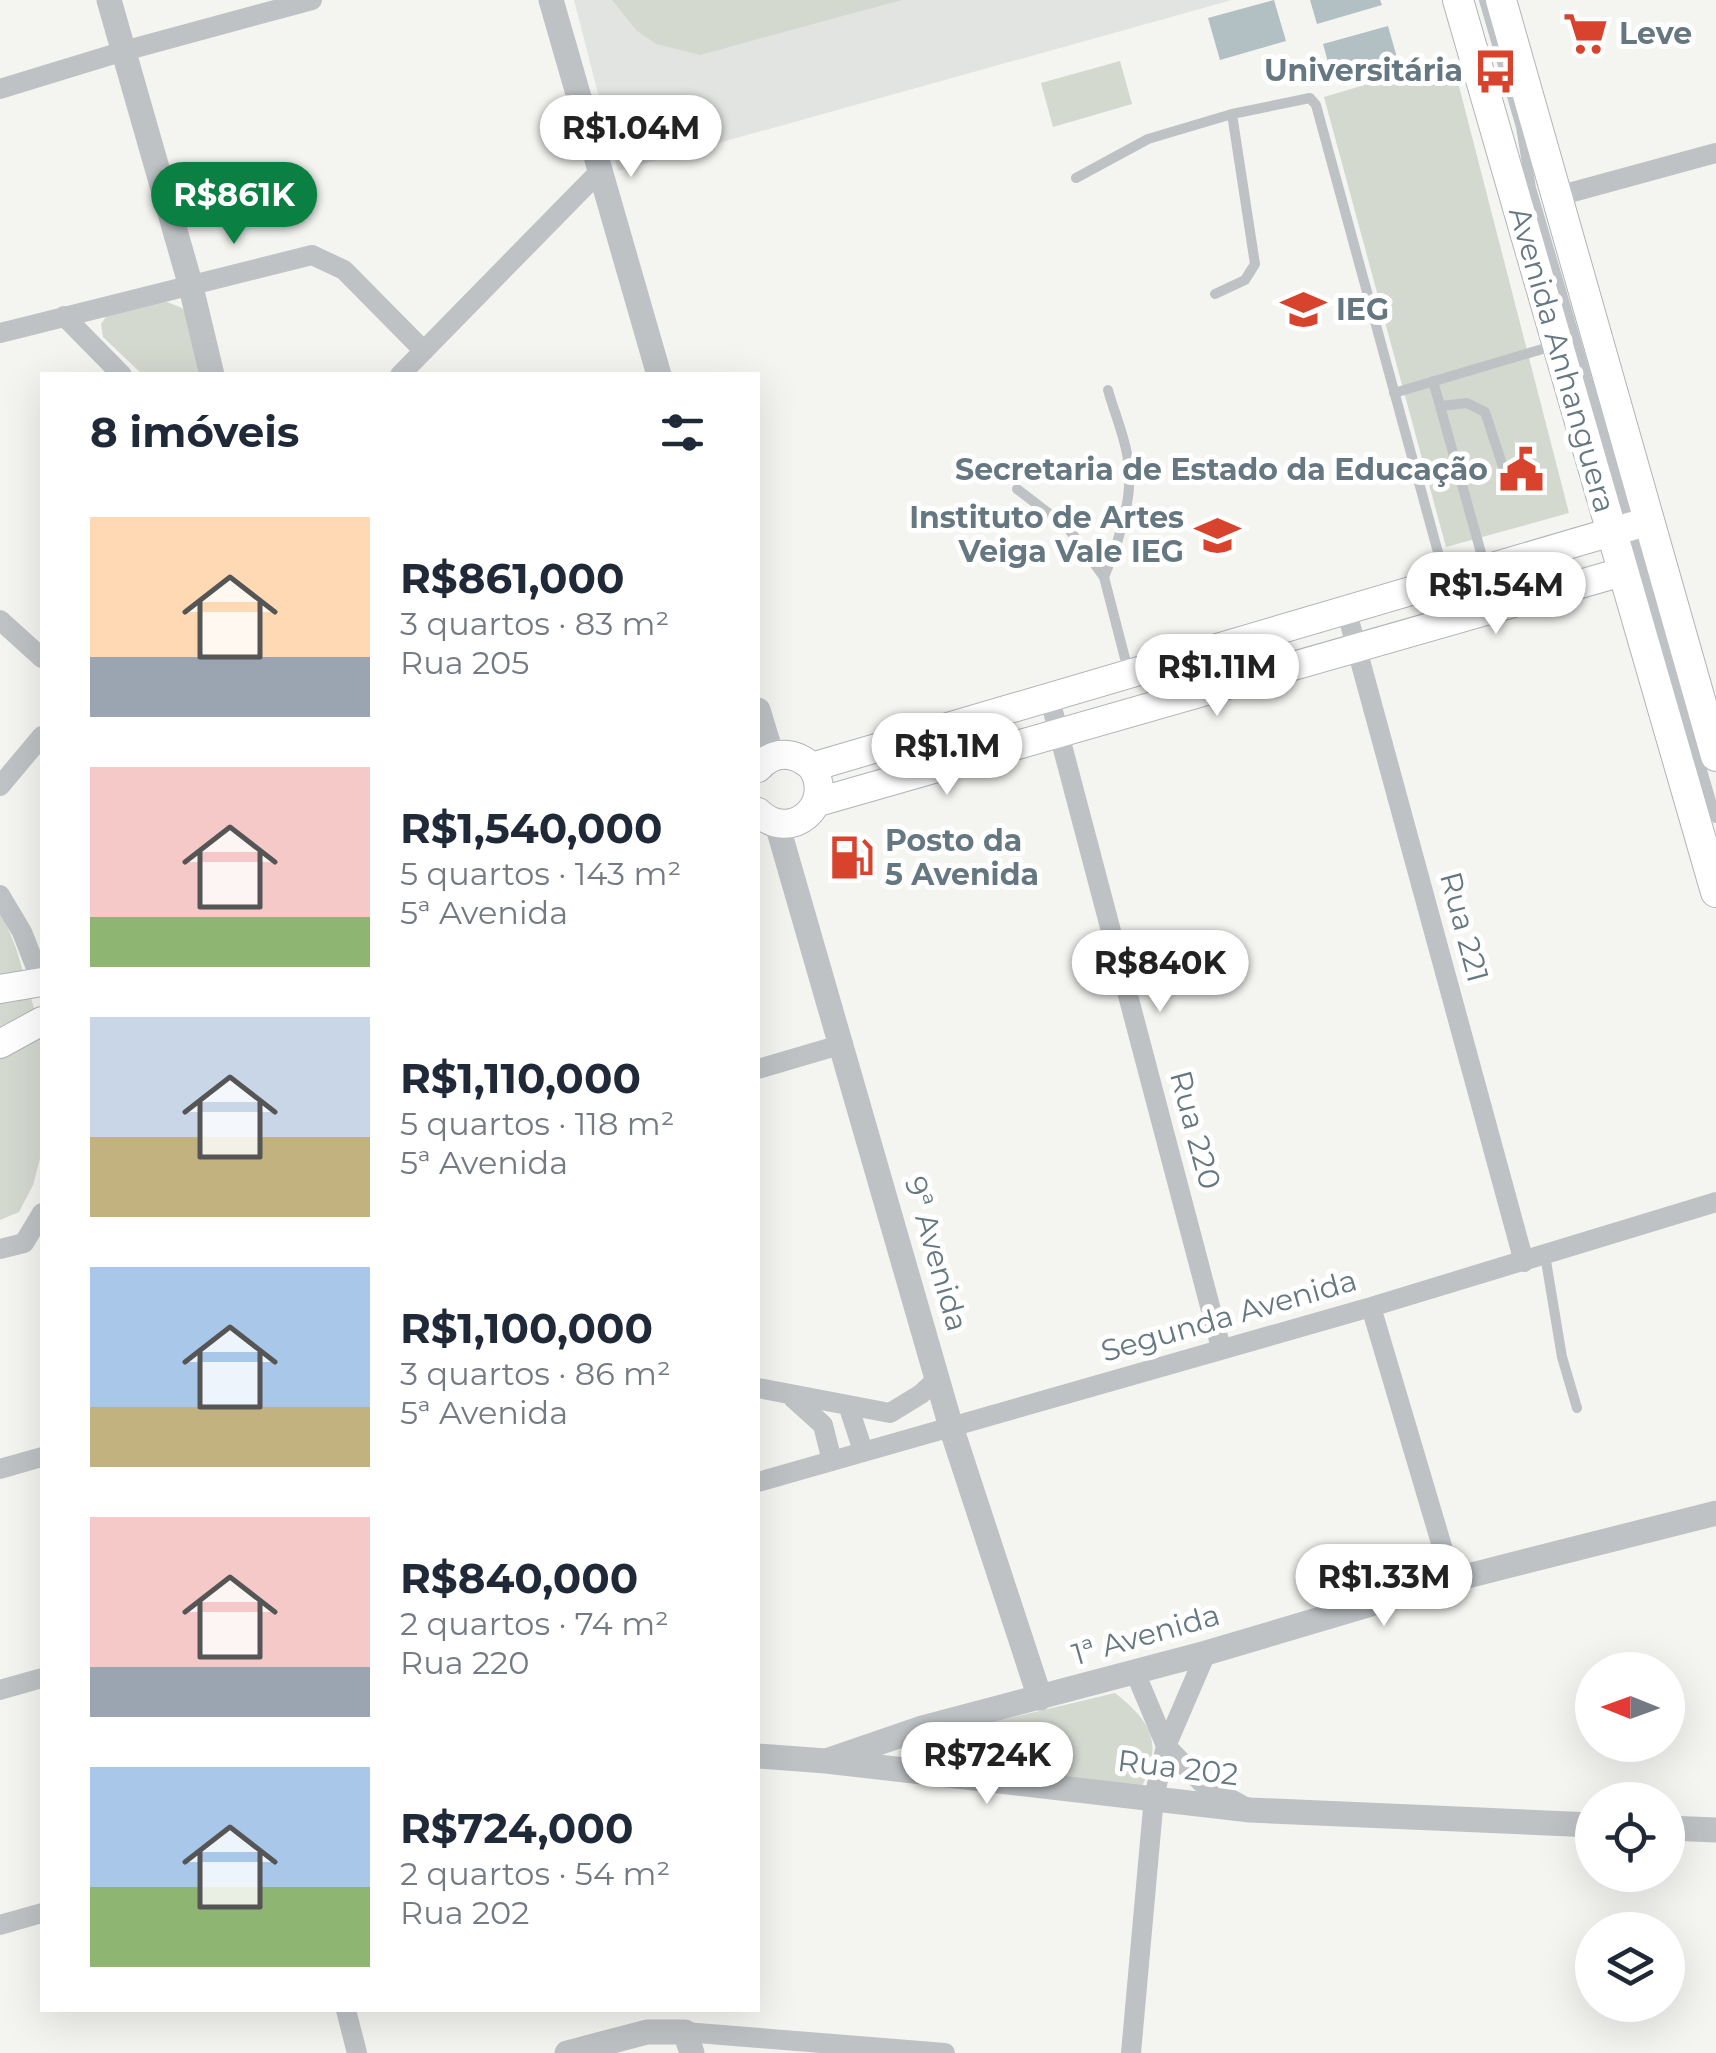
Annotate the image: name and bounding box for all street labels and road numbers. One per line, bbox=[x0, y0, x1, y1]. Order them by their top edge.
street label: Avenida Anhanguera bbox=[1501, 203, 1624, 517]
street label: Rua 221 bbox=[1432, 868, 1497, 986]
street label: Rua 220 bbox=[1162, 1067, 1229, 1193]
street label: 9ª Avenida bbox=[897, 1172, 976, 1336]
street label: Segunda Avenida bbox=[1097, 1261, 1361, 1370]
street label: 1ª Avenida bbox=[1068, 1596, 1224, 1673]
street label: Rua 202 bbox=[1116, 1742, 1241, 1793]

